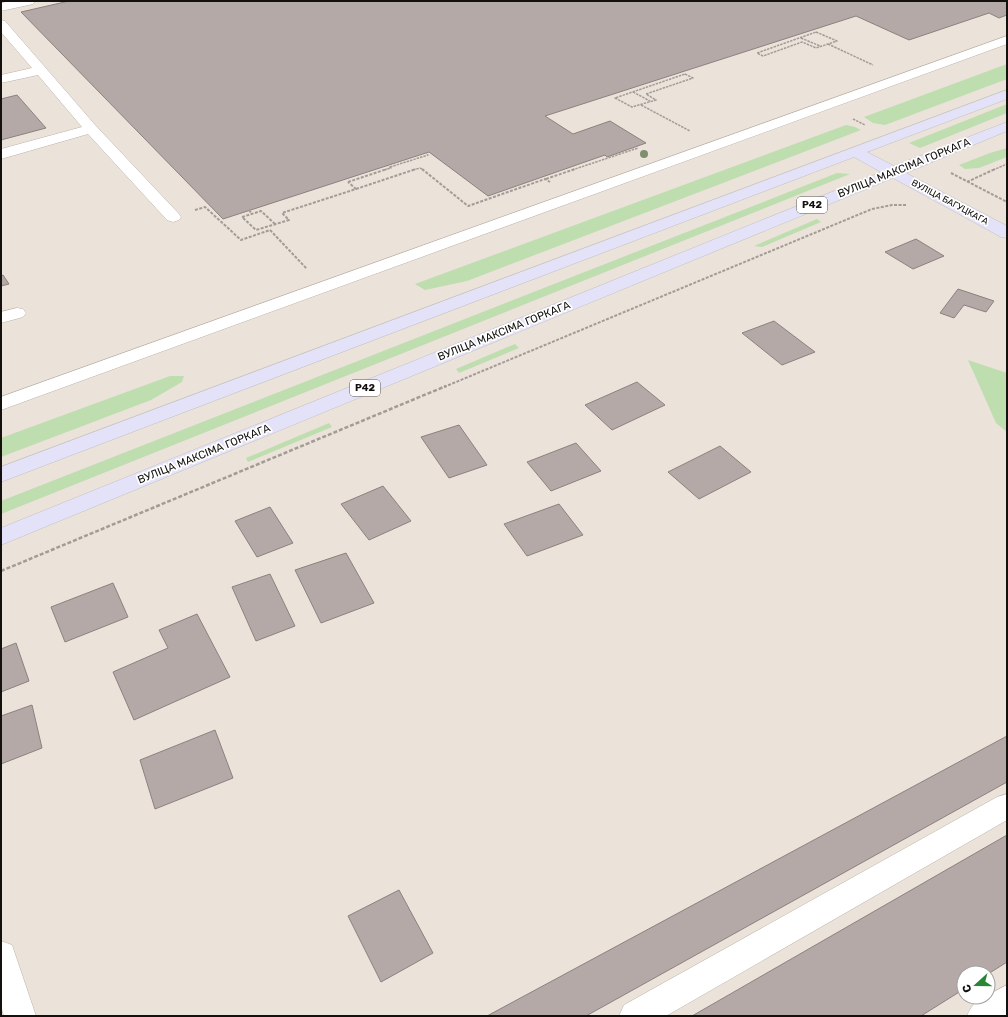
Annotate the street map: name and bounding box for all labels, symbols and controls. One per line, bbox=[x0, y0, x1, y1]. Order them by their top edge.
street label: ВУЛІЦА МАКСІМА ГОРКАГА bbox=[836, 135, 973, 201]
street label: ВУЛІЦА БАГУЦКАГА bbox=[910, 177, 990, 227]
road number: Р42 bbox=[797, 197, 827, 213]
street label: ВУЛІЦА МАКСІМА ГОРКАГА bbox=[436, 298, 573, 364]
road number: Р42 bbox=[350, 380, 380, 396]
street label: ВУЛІЦА МАКСІМА ГОРКАГА bbox=[136, 421, 273, 487]
north arrow bbox=[956, 965, 996, 1005]
text: С bbox=[960, 982, 975, 994]

